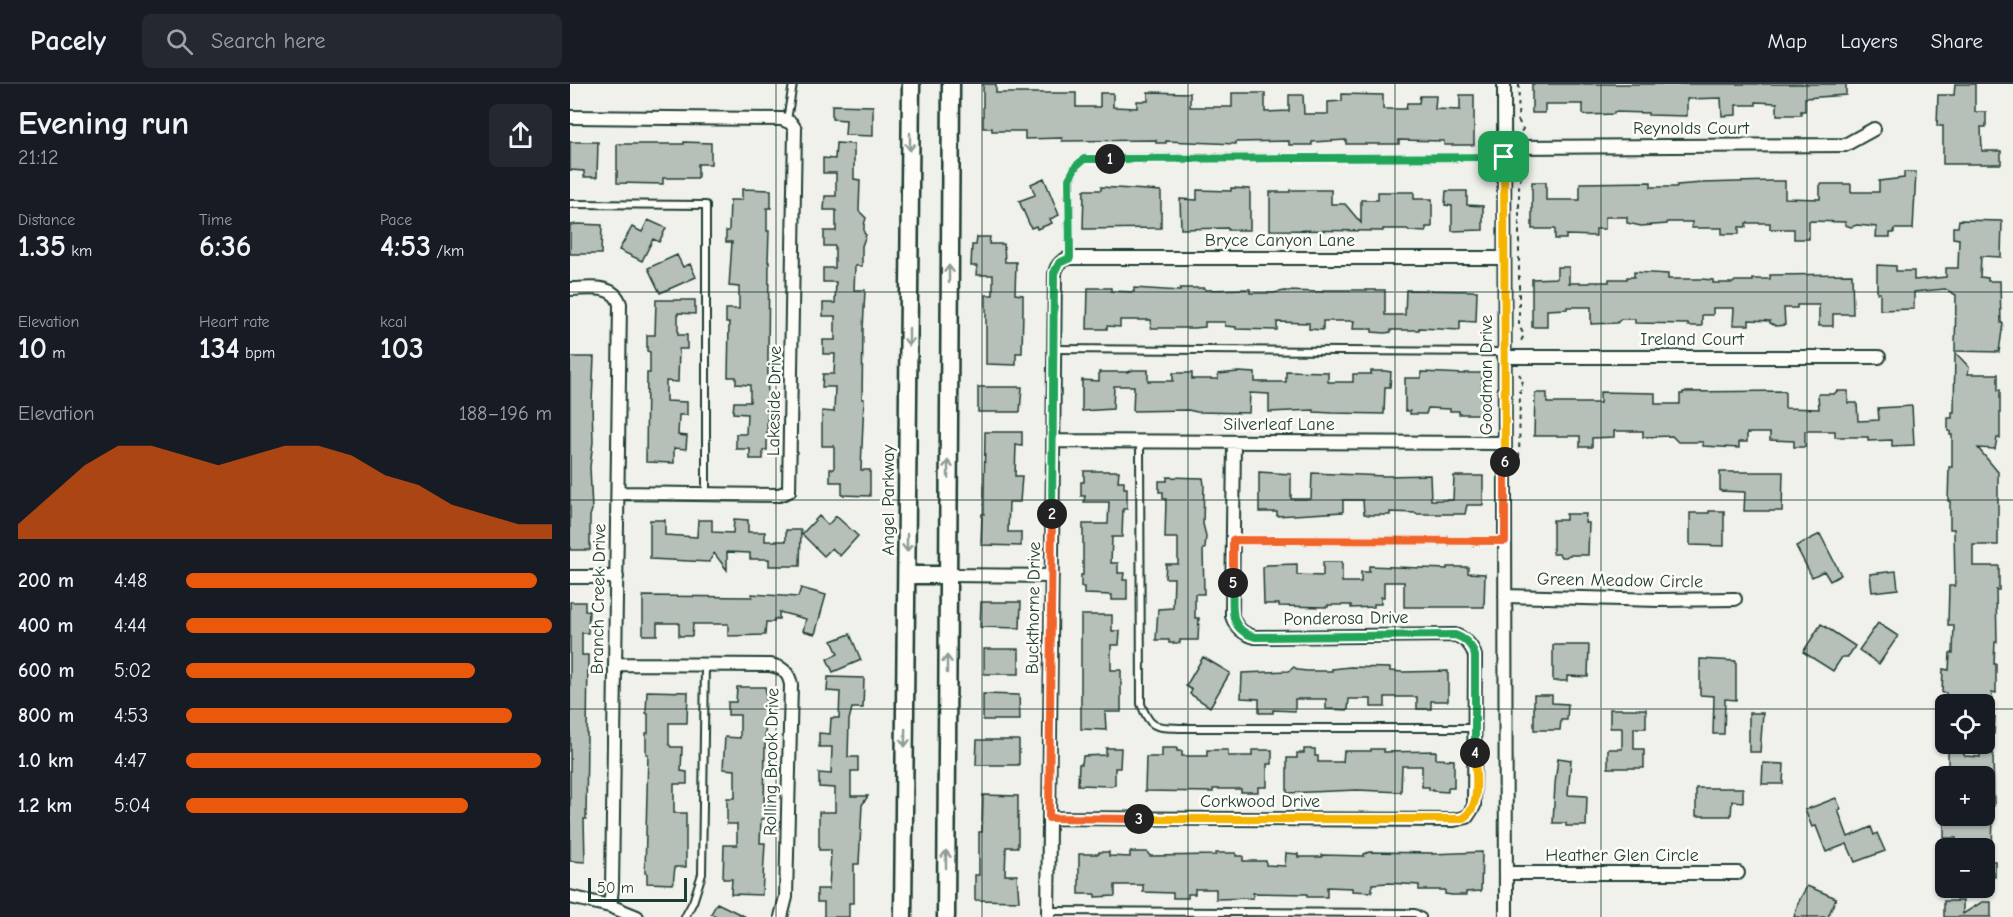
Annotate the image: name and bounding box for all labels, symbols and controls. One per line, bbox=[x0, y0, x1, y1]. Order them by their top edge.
search box bbox=[142, 14, 562, 68]
text: Pacely bbox=[30, 25, 106, 57]
icon: search bbox=[163, 25, 196, 58]
text: Search here bbox=[211, 28, 326, 54]
text: Map bbox=[1768, 29, 1807, 53]
text: Layers bbox=[1840, 29, 1898, 53]
text: Share bbox=[1931, 29, 1983, 53]
text: Evening run bbox=[18, 104, 189, 142]
button: share bbox=[489, 104, 552, 167]
street label: Reynolds Court bbox=[1633, 118, 1750, 139]
pin bbox=[1478, 131, 1529, 182]
one-way arrow bbox=[904, 132, 916, 152]
icon: arrive bbox=[1487, 140, 1520, 173]
pin: 1 bbox=[1095, 144, 1125, 174]
text: 21:12 bbox=[18, 146, 58, 169]
text: 1 bbox=[1107, 150, 1113, 168]
text: Distance bbox=[18, 211, 75, 229]
text: Time bbox=[199, 211, 232, 229]
text: Pace bbox=[380, 211, 412, 229]
text: 1.35 bbox=[18, 229, 66, 264]
text: 6:36 bbox=[199, 229, 251, 264]
text: 4:53 bbox=[380, 229, 431, 264]
street label: Bryce Canyon Lane bbox=[1205, 230, 1355, 251]
text: km bbox=[66, 242, 92, 260]
text: /km bbox=[431, 242, 464, 260]
one-way arrow bbox=[943, 264, 955, 284]
text: Elevation bbox=[18, 313, 79, 331]
text: Heart rate bbox=[199, 313, 270, 331]
text: kcal bbox=[380, 313, 407, 331]
street label: Goodman Drive bbox=[1476, 315, 1497, 435]
one-way arrow bbox=[903, 327, 915, 347]
street label: Ireland Court bbox=[1640, 329, 1745, 350]
text: 10 bbox=[18, 331, 47, 366]
text: 134 bbox=[199, 331, 240, 366]
text: 103 bbox=[380, 331, 424, 366]
text: m bbox=[47, 344, 66, 362]
text: bpm bbox=[240, 344, 275, 362]
street label: Lakeside Drive bbox=[763, 346, 786, 456]
text: Elevation bbox=[18, 402, 95, 425]
text: 188–196 m bbox=[459, 402, 552, 425]
street label: Silverleaf Lane bbox=[1223, 414, 1335, 435]
street label: Angel Parkway bbox=[878, 443, 899, 556]
pin: 6 bbox=[1490, 447, 1520, 477]
text: 6 bbox=[1501, 453, 1509, 471]
one-way arrow bbox=[942, 459, 954, 479]
pin: 2 bbox=[1037, 499, 1067, 529]
text: 2 bbox=[1048, 505, 1056, 523]
street label: Branch Creek Drive bbox=[587, 523, 610, 675]
one-way arrow bbox=[902, 533, 913, 553]
street label: Buckthorne Drive bbox=[1022, 541, 1045, 675]
pin: 5 bbox=[1218, 568, 1248, 598]
text: 200 m bbox=[18, 569, 74, 592]
text: 4:48 bbox=[114, 569, 147, 592]
street label: Green Meadow Circle bbox=[1537, 569, 1703, 592]
text: 5 bbox=[1229, 574, 1237, 592]
street label: Ponderosa Drive bbox=[1283, 607, 1409, 630]
text: 400 m bbox=[18, 614, 73, 637]
text: 4:44 bbox=[114, 614, 147, 637]
one-way arrow bbox=[941, 654, 953, 674]
text: 600 m bbox=[18, 659, 74, 682]
text: 5:02 bbox=[114, 659, 151, 682]
street label: Rolling Brook Drive bbox=[760, 688, 783, 836]
map controls bbox=[1935, 694, 1995, 898]
button: locate bbox=[1935, 694, 1995, 754]
text: 800 m bbox=[18, 704, 74, 727]
text: 4:53 bbox=[114, 704, 148, 727]
one-way arrow bbox=[900, 728, 911, 748]
pin: 4 bbox=[1460, 738, 1490, 768]
text: 4 bbox=[1471, 744, 1479, 762]
text: 1.0 km bbox=[18, 749, 74, 772]
text: 4:47 bbox=[114, 749, 146, 772]
button: + bbox=[1935, 766, 1995, 826]
street label: Corkwood Drive bbox=[1200, 791, 1320, 812]
text: 1.2 km bbox=[18, 794, 72, 817]
text: 5:04 bbox=[114, 794, 150, 817]
pin: 3 bbox=[1124, 804, 1154, 834]
text: 3 bbox=[1135, 810, 1143, 828]
button: − bbox=[1935, 838, 1995, 898]
street label: Heather Glen Circle bbox=[1545, 845, 1699, 866]
one-way arrow bbox=[940, 849, 952, 869]
scale bar bbox=[588, 875, 687, 902]
text: 50 m bbox=[597, 879, 634, 897]

